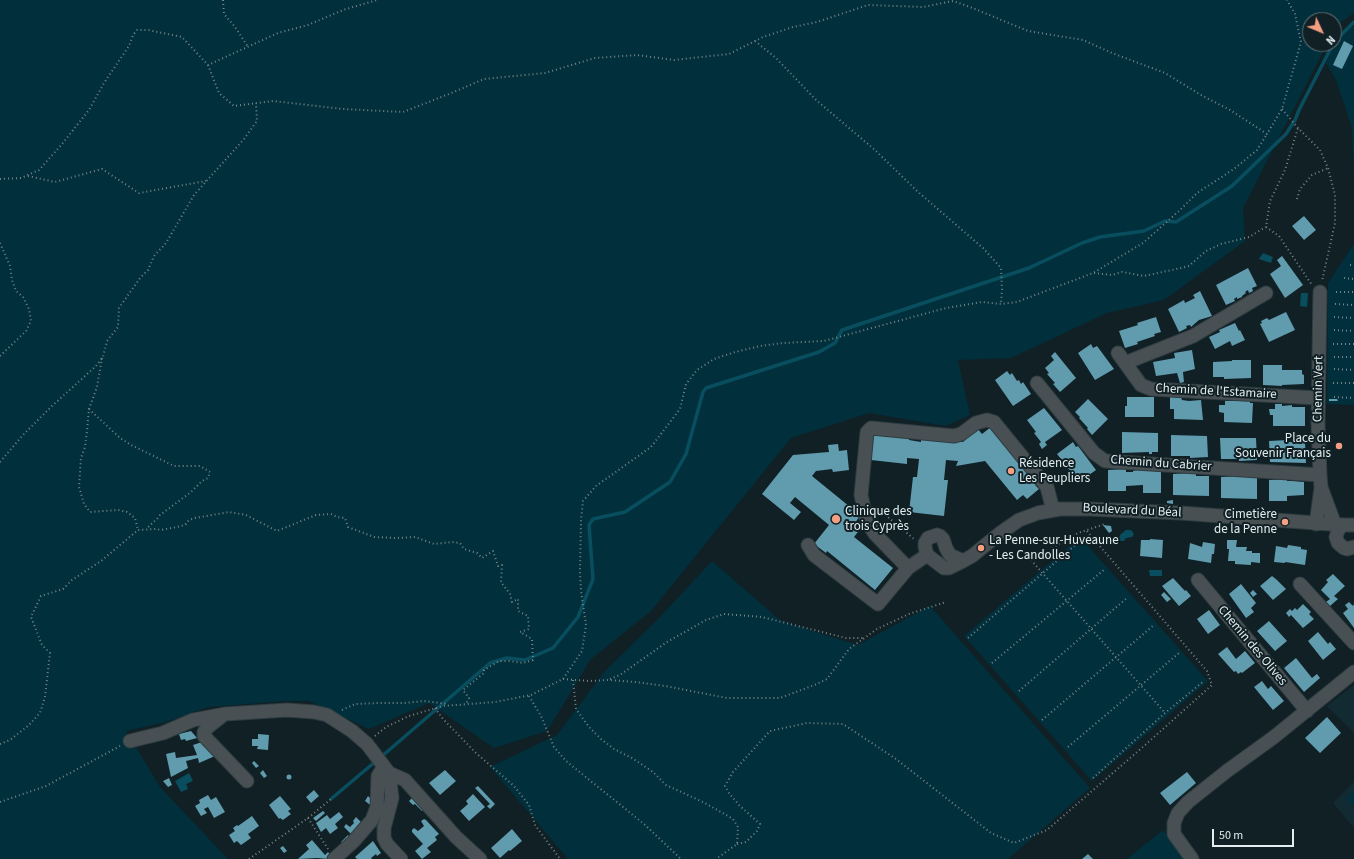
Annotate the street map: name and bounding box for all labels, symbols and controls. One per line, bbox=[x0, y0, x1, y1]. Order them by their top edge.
north arrow bbox=[1302, 12, 1342, 52]
text: N bbox=[1322, 32, 1338, 48]
street label: Chemin Vert bbox=[1311, 356, 1327, 422]
street label: Chemin de l'Estamaire bbox=[1155, 381, 1277, 403]
place label: Place du Souvenir Français bbox=[1235, 431, 1331, 462]
marker: Place du Souvenir Français bbox=[1334, 441, 1344, 451]
street label: Chemin du Cabrier bbox=[1110, 453, 1212, 475]
place label: Résidence Les Peupliers bbox=[1019, 456, 1090, 487]
marker: Résidence Les Peupliers bbox=[1006, 466, 1016, 476]
street label: Boulevard du Béal bbox=[1082, 501, 1182, 521]
place label: Clinique des trois Cyprès bbox=[845, 504, 912, 535]
place label: Cimetière de la Penne bbox=[1214, 507, 1277, 538]
marker: Clinique des trois Cyprès bbox=[830, 513, 842, 525]
marker: Cimetière de la Penne bbox=[1280, 517, 1290, 527]
place label: La Penne-sur-Huveaune - Les Candolles bbox=[989, 533, 1119, 564]
marker: La Penne-sur-Huveaune - Les Candolles bbox=[976, 543, 986, 553]
street label: Chemin des Olives bbox=[1214, 603, 1290, 689]
scale bar bbox=[1214, 821, 1296, 847]
text: 50 m bbox=[1219, 827, 1243, 844]

